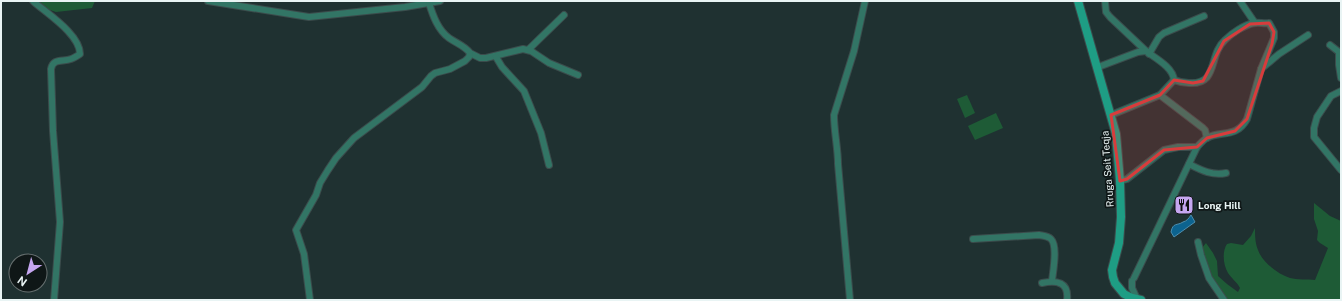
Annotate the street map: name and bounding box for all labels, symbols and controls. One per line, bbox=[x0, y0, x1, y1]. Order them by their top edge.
street label: Rruga Seit Teqja bbox=[1098, 130, 1116, 208]
restaurant icon: Long Hill bbox=[1173, 194, 1195, 216]
place label: Long Hill bbox=[1198, 199, 1241, 211]
north arrow bbox=[8, 253, 48, 293]
text: N bbox=[15, 274, 29, 288]

